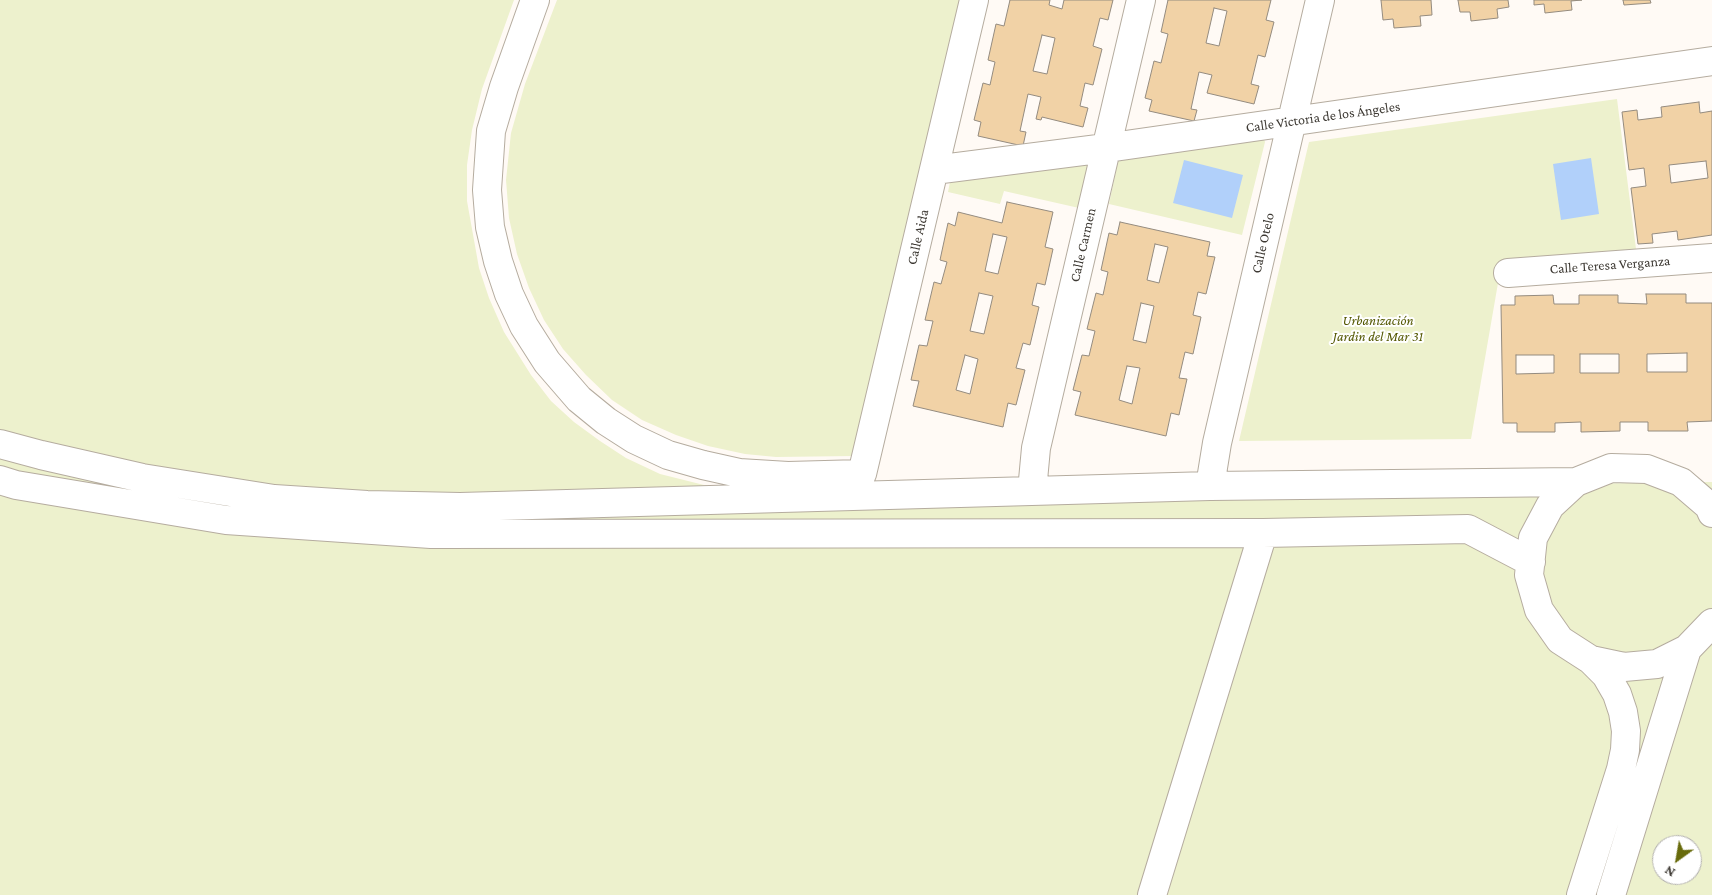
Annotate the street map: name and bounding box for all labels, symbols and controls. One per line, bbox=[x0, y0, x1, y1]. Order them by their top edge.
street label: Calle Victoria de los Ángeles bbox=[1245, 98, 1401, 136]
street label: Calle Carmen bbox=[1066, 206, 1100, 284]
street label: Calle Aida bbox=[903, 208, 933, 266]
street label: Calle Otelo bbox=[1248, 211, 1278, 275]
street label: Calle Teresa Verganza bbox=[1549, 252, 1671, 278]
park label: Urbanización Jardin del Mar 31 bbox=[1333, 313, 1423, 346]
north arrow bbox=[1652, 835, 1702, 885]
text: N bbox=[1661, 863, 1678, 881]

